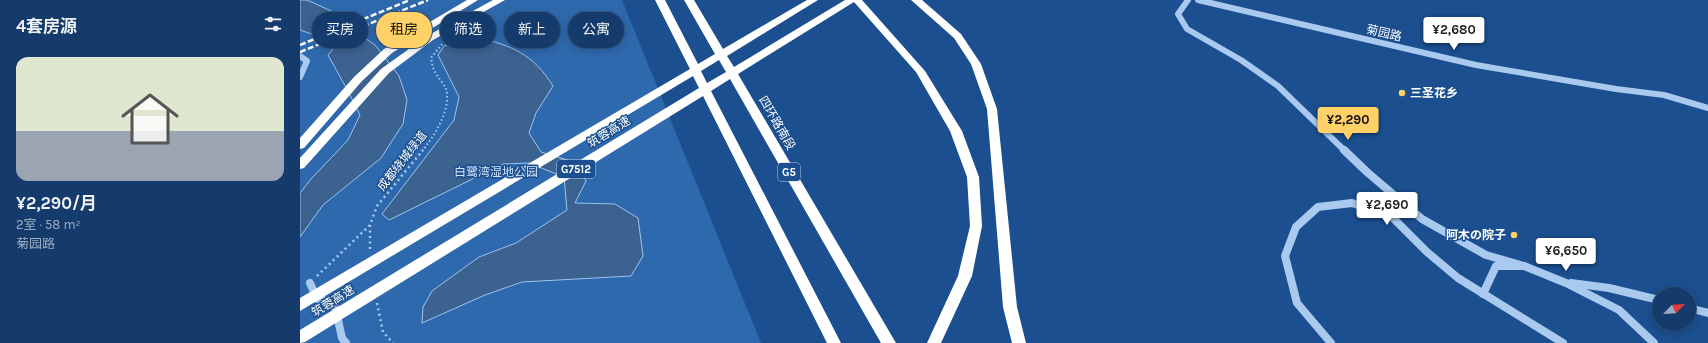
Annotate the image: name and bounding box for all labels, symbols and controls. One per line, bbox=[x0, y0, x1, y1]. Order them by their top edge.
chip: 买房 bbox=[312, 12, 368, 48]
chip: 租房 bbox=[376, 12, 432, 48]
chip: 筛选 bbox=[440, 12, 496, 48]
chip: 新上 bbox=[504, 12, 560, 48]
chip: 公寓 bbox=[568, 12, 624, 48]
icon: filters bbox=[262, 13, 284, 35]
text: 4套房源 bbox=[16, 16, 77, 36]
pin: ¥2,680 bbox=[1421, 17, 1487, 51]
street label: 菊园路 bbox=[1365, 22, 1403, 44]
text: ¥2,680 bbox=[1432, 22, 1476, 37]
icon: home bbox=[114, 83, 186, 155]
place label: 三圣花乡 bbox=[1410, 86, 1458, 100]
marker: 三圣花乡 bbox=[1397, 88, 1407, 98]
street label: 四环路南段 bbox=[756, 94, 798, 152]
pin: ¥2,290 bbox=[1315, 107, 1381, 141]
text: ¥2,290 bbox=[1327, 112, 1369, 127]
street label: 筑蓉高速 bbox=[585, 113, 633, 151]
street label: 成都绕城绿道 bbox=[374, 128, 430, 194]
road number: G7512 bbox=[557, 160, 595, 178]
road number: G5 bbox=[778, 163, 800, 181]
park label: 白鹭湾湿地公园 bbox=[454, 165, 538, 179]
pin: ¥2,690 bbox=[1354, 192, 1420, 226]
text: ¥2,290/月 bbox=[16, 193, 97, 213]
text: ¥2,690 bbox=[1366, 197, 1408, 212]
text: 2室 · 58 m² bbox=[16, 217, 81, 232]
place label: 阿木の院子 bbox=[1446, 228, 1506, 242]
marker: 阿木の院子 bbox=[1509, 230, 1519, 240]
text: 菊园路 bbox=[16, 236, 55, 251]
pin: ¥6,650 bbox=[1533, 238, 1599, 272]
text: ¥6,650 bbox=[1545, 243, 1587, 258]
street label: 筑蓉高速 bbox=[309, 282, 357, 320]
north arrow bbox=[1652, 287, 1696, 331]
map controls bbox=[1652, 287, 1696, 331]

